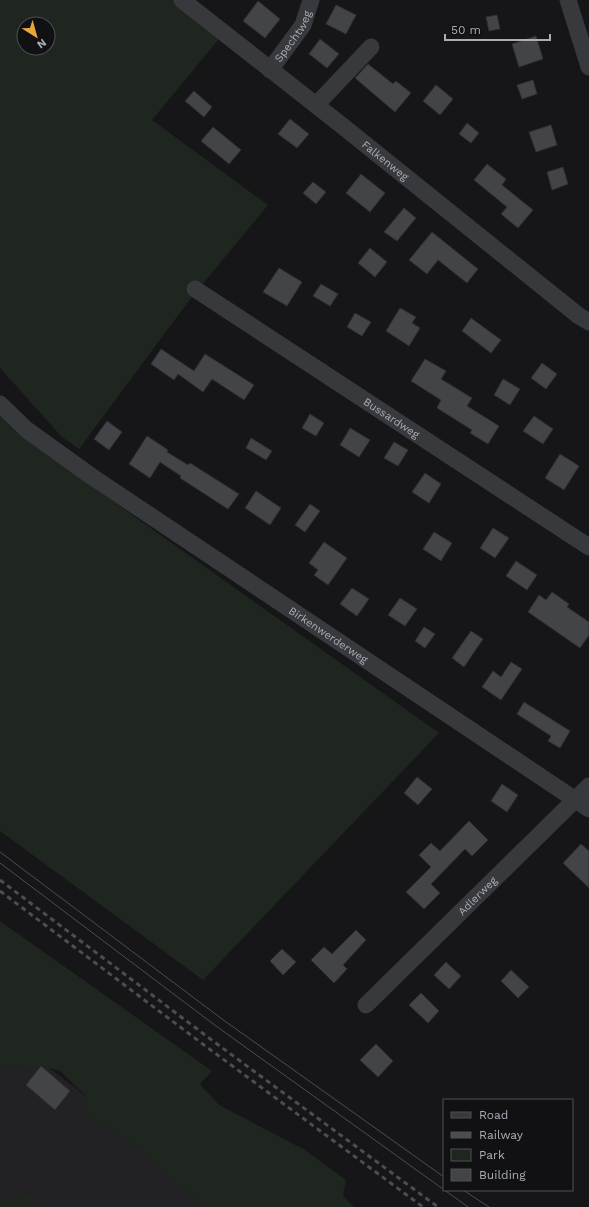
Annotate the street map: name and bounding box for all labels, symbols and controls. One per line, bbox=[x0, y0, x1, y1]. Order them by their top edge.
street label: Spechtweg bbox=[272, 9, 314, 65]
north arrow bbox=[16, 16, 56, 56]
scale bar bbox=[445, 16, 550, 42]
text: 50 m bbox=[451, 23, 481, 37]
text: N bbox=[35, 36, 49, 51]
street label: Falkenweg bbox=[359, 138, 411, 183]
street label: Bussardweg bbox=[361, 395, 422, 441]
street label: Birkenwerderweg bbox=[286, 604, 371, 666]
street label: Adlerweg bbox=[455, 874, 500, 918]
legend bbox=[443, 1099, 573, 1191]
text: Road bbox=[479, 1108, 508, 1122]
text: Railway bbox=[479, 1128, 524, 1142]
text: Park bbox=[479, 1148, 505, 1162]
text: Building bbox=[479, 1168, 526, 1182]

